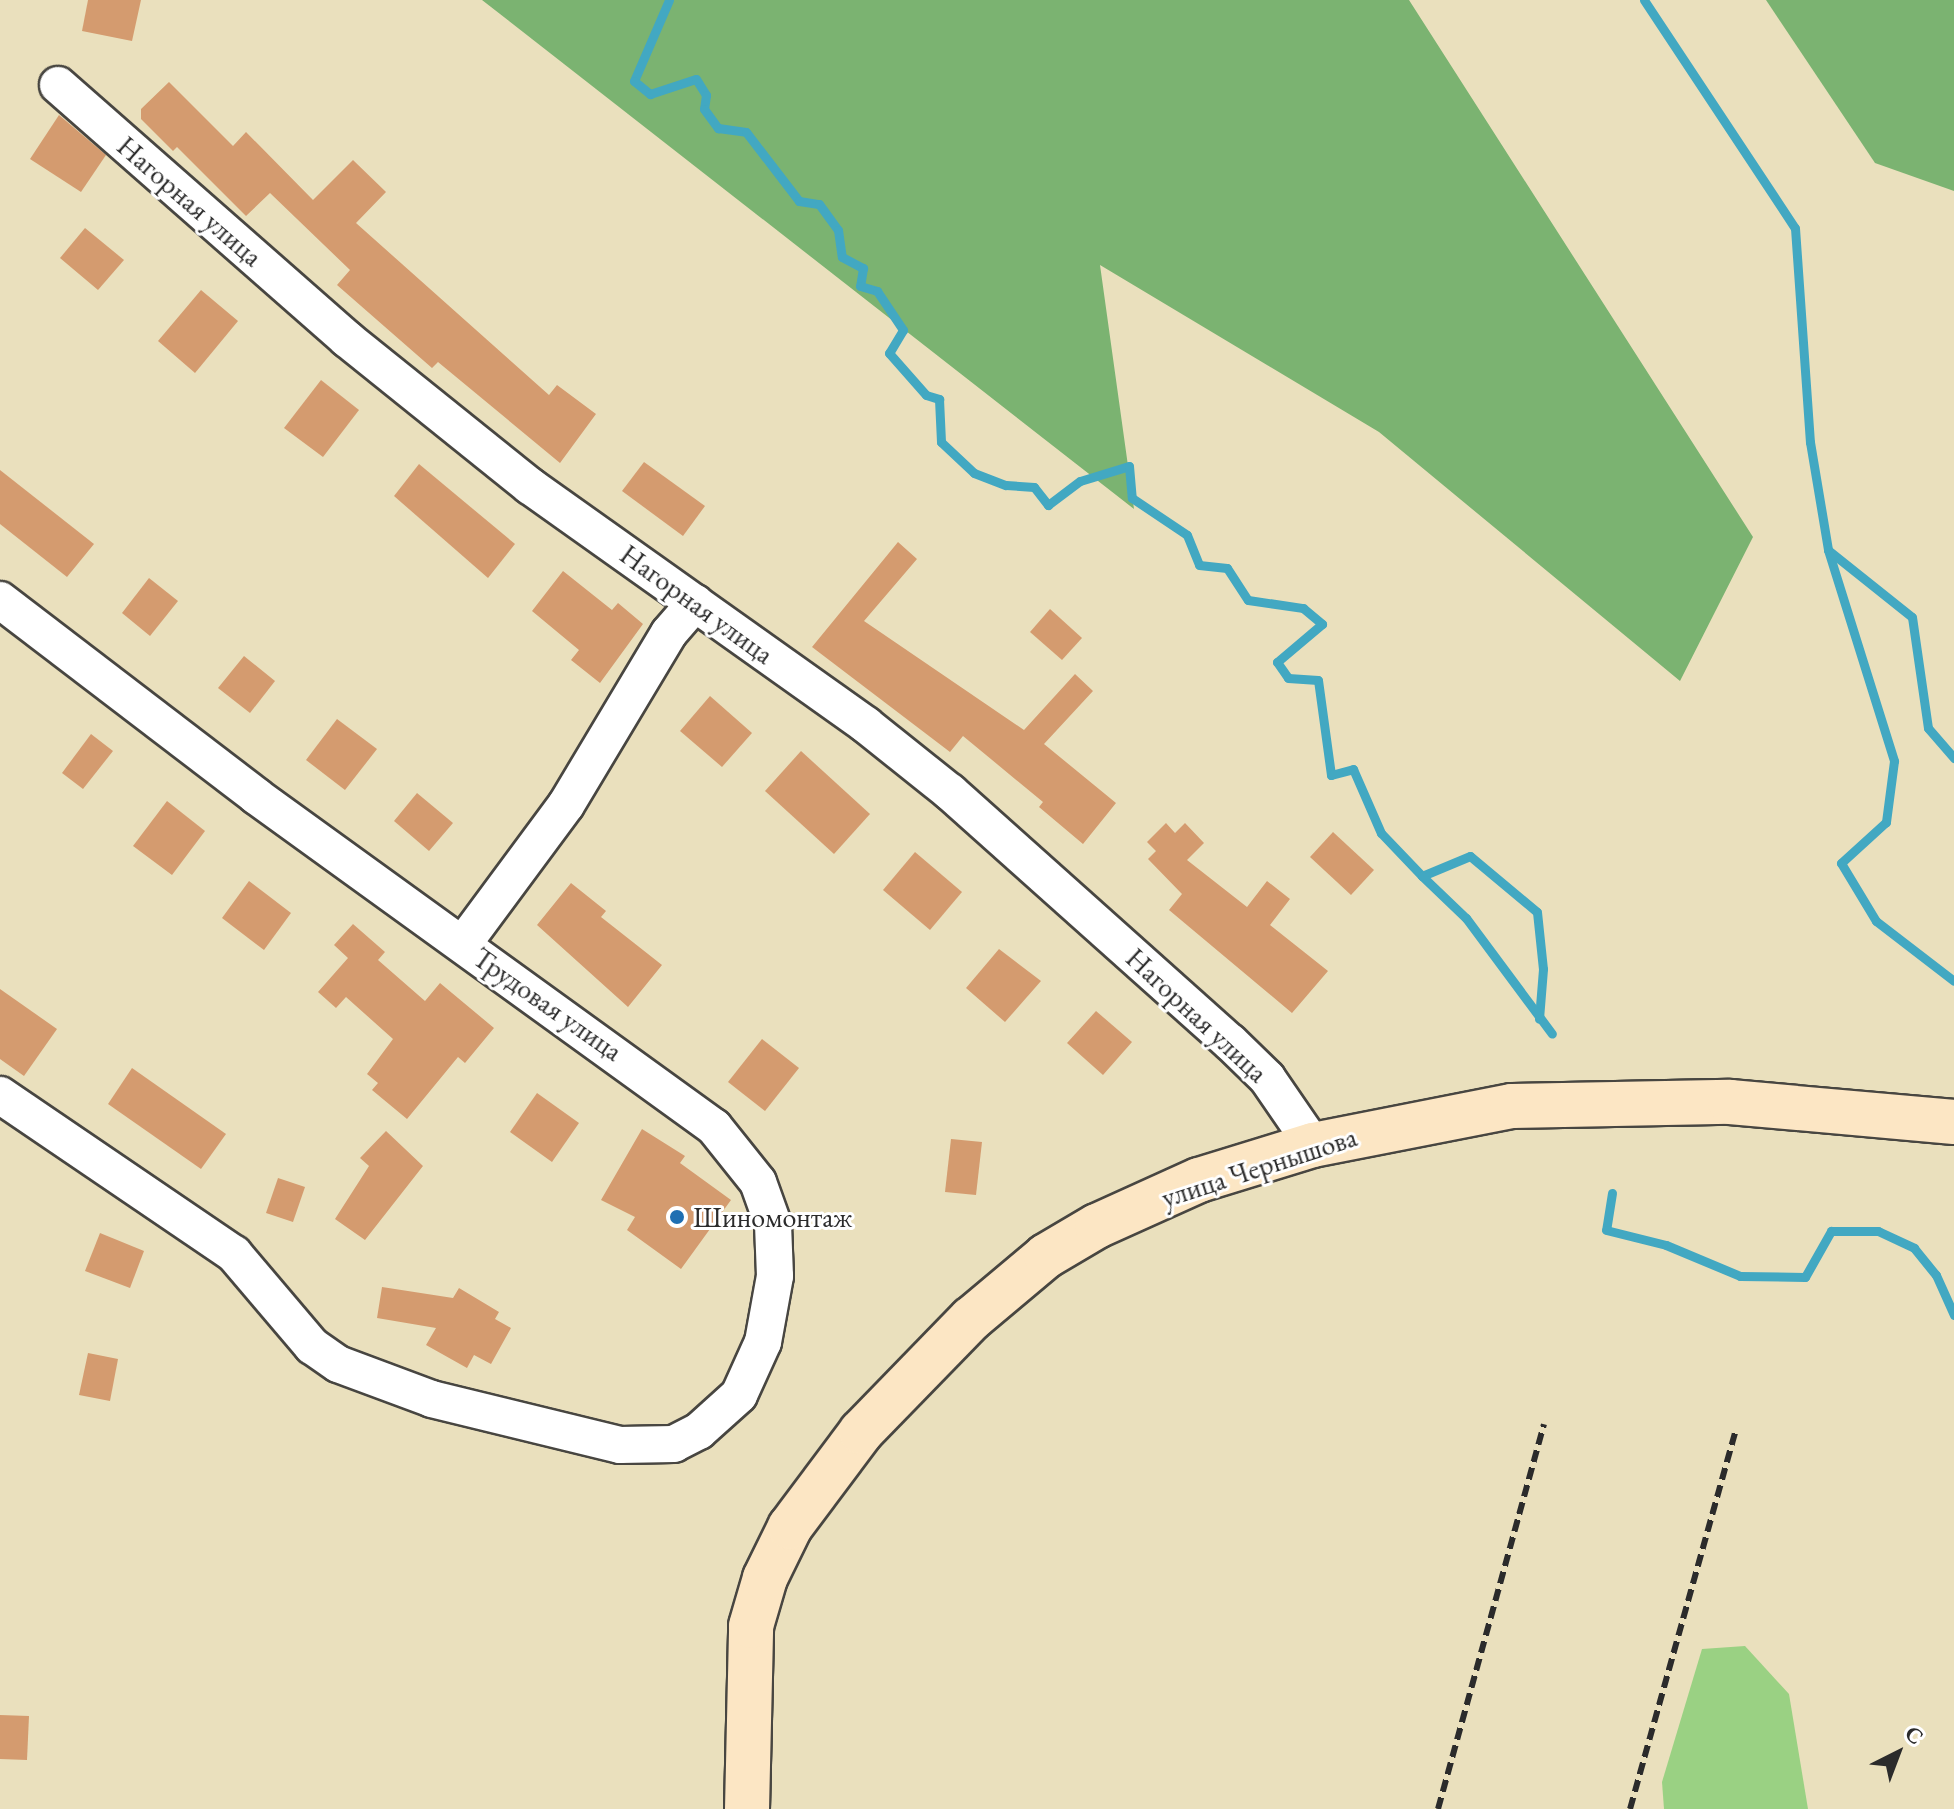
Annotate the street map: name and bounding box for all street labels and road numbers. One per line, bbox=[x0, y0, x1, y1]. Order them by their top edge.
street label: Нагорная улица bbox=[111, 129, 269, 273]
street label: Нагорная улица bbox=[614, 537, 780, 671]
street label: Трудовая улица bbox=[467, 940, 629, 1068]
street label: Нагорная улица bbox=[1119, 941, 1275, 1089]
street label: улица Чернышова bbox=[1157, 1120, 1361, 1214]

